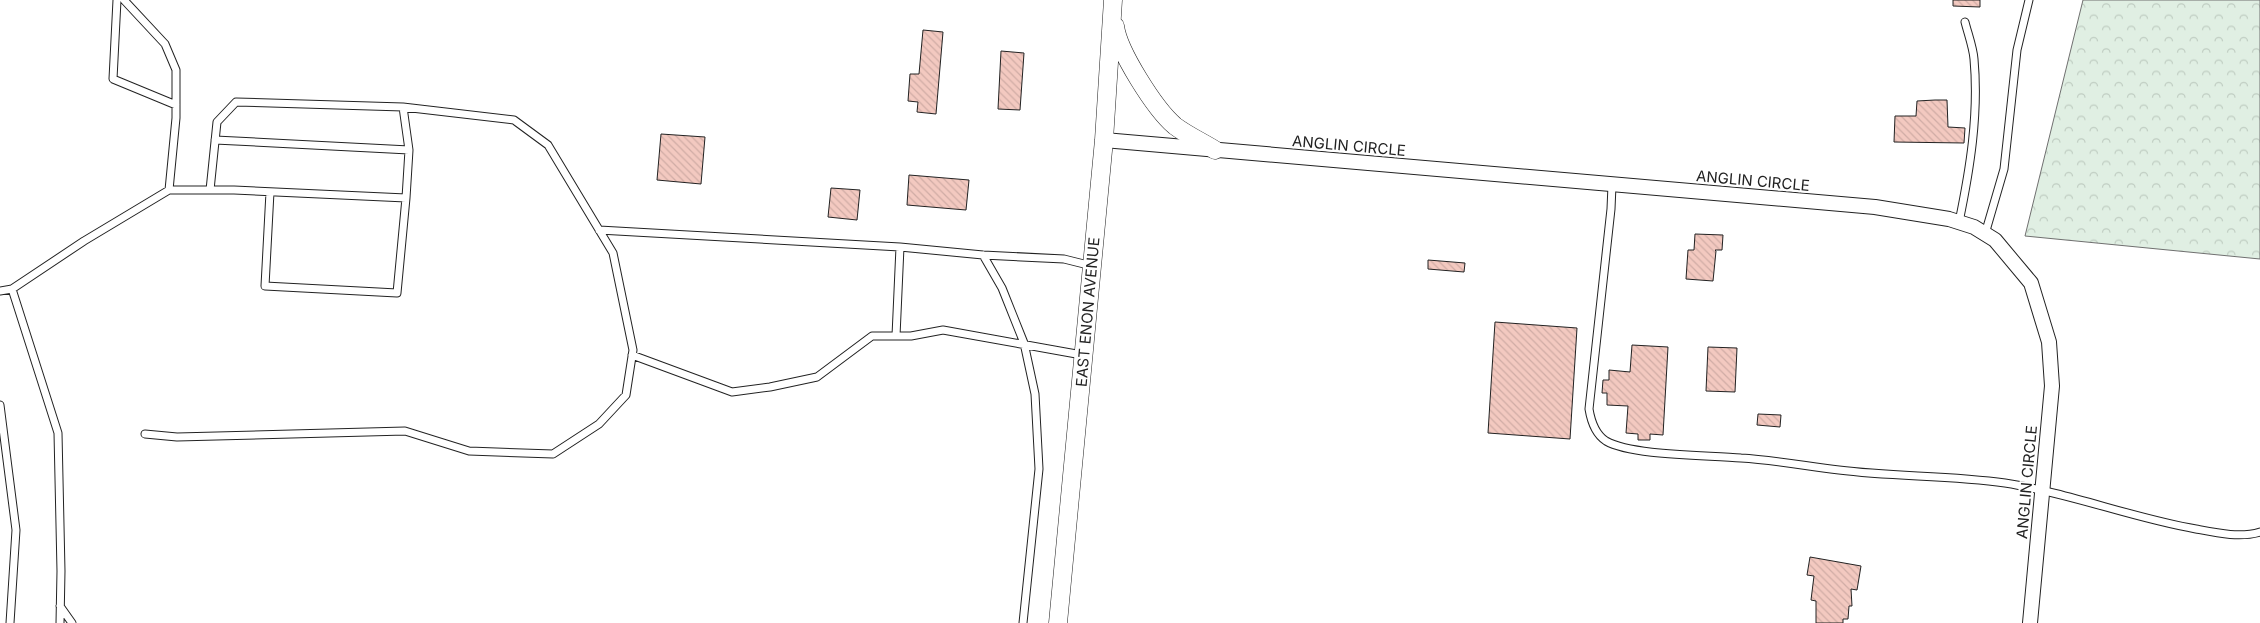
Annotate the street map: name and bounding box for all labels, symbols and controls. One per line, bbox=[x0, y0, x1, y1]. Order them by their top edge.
street label: ANGLIN CIRCLE bbox=[1291, 131, 1407, 160]
street label: ANGLIN CIRCLE bbox=[1695, 166, 1811, 195]
street label: EAST ENON AVENUE bbox=[1071, 236, 1104, 388]
street label: ANGLIN CIRCLE bbox=[2012, 424, 2041, 540]

